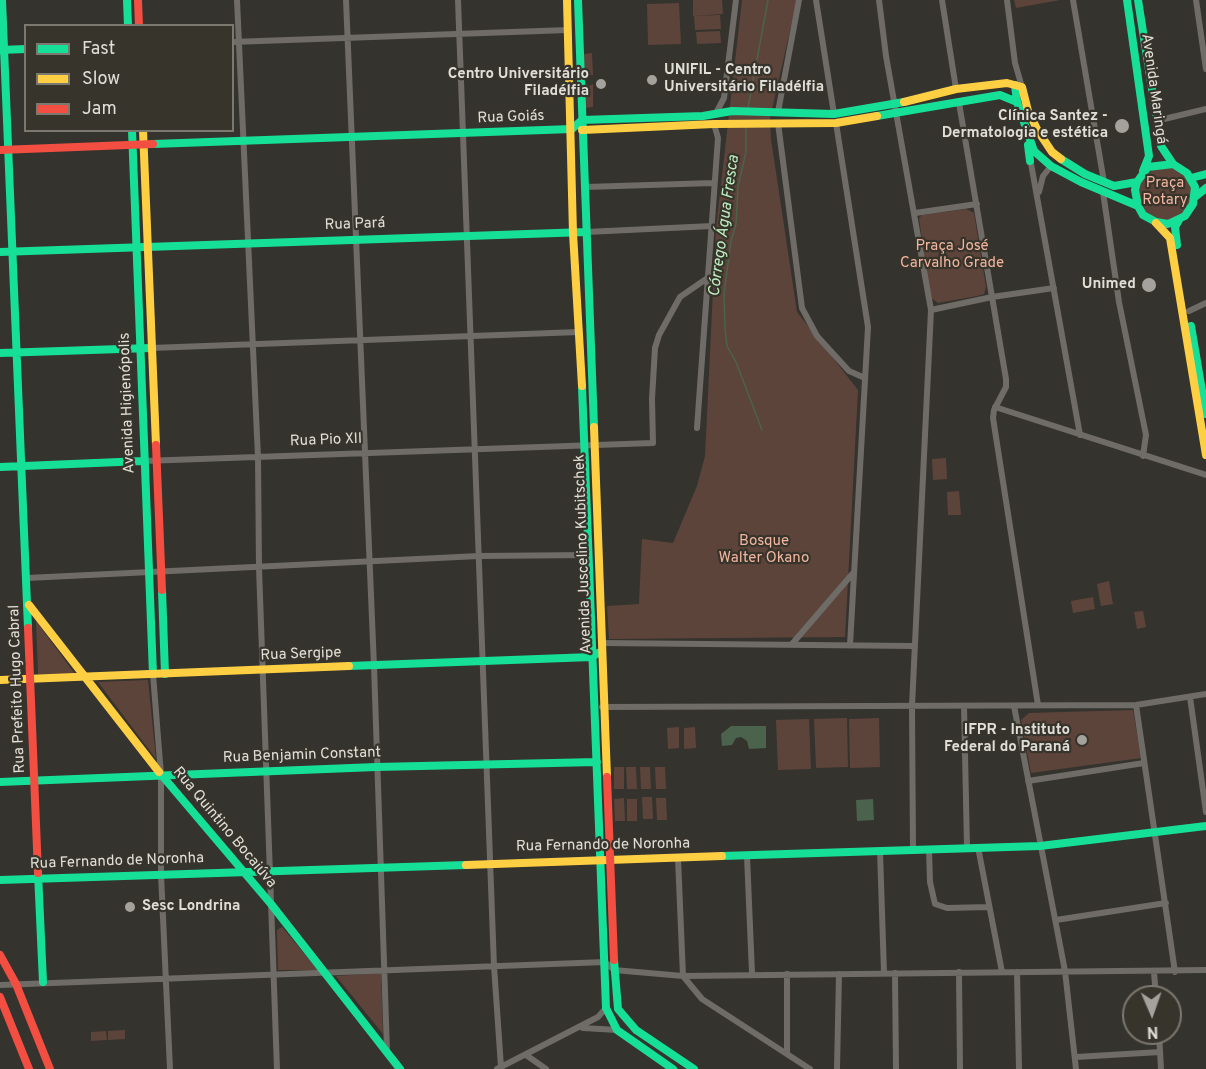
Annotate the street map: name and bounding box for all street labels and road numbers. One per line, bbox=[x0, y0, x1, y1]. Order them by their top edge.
street label: Avenida Maringá bbox=[1136, 32, 1170, 146]
street label: Rua Goiás bbox=[477, 108, 545, 128]
street label: Rua Pará bbox=[324, 215, 386, 235]
street label: Avenida Higienópolis bbox=[117, 332, 139, 474]
street label: Rua Pio XII bbox=[290, 431, 362, 451]
street label: Avenida Juscelino Kubitschek bbox=[572, 454, 596, 654]
street label: Rua Prefeito Hugo Cabral bbox=[6, 604, 30, 774]
street label: Rua Sergipe bbox=[260, 645, 342, 665]
street label: Rua Benjamin Constant bbox=[223, 744, 381, 768]
street label: Rua Quintino Bocaiúva bbox=[168, 764, 280, 892]
street label: Rua Fernando de Noronha bbox=[516, 835, 690, 857]
street label: Rua Fernando de Noronha bbox=[30, 850, 204, 874]

